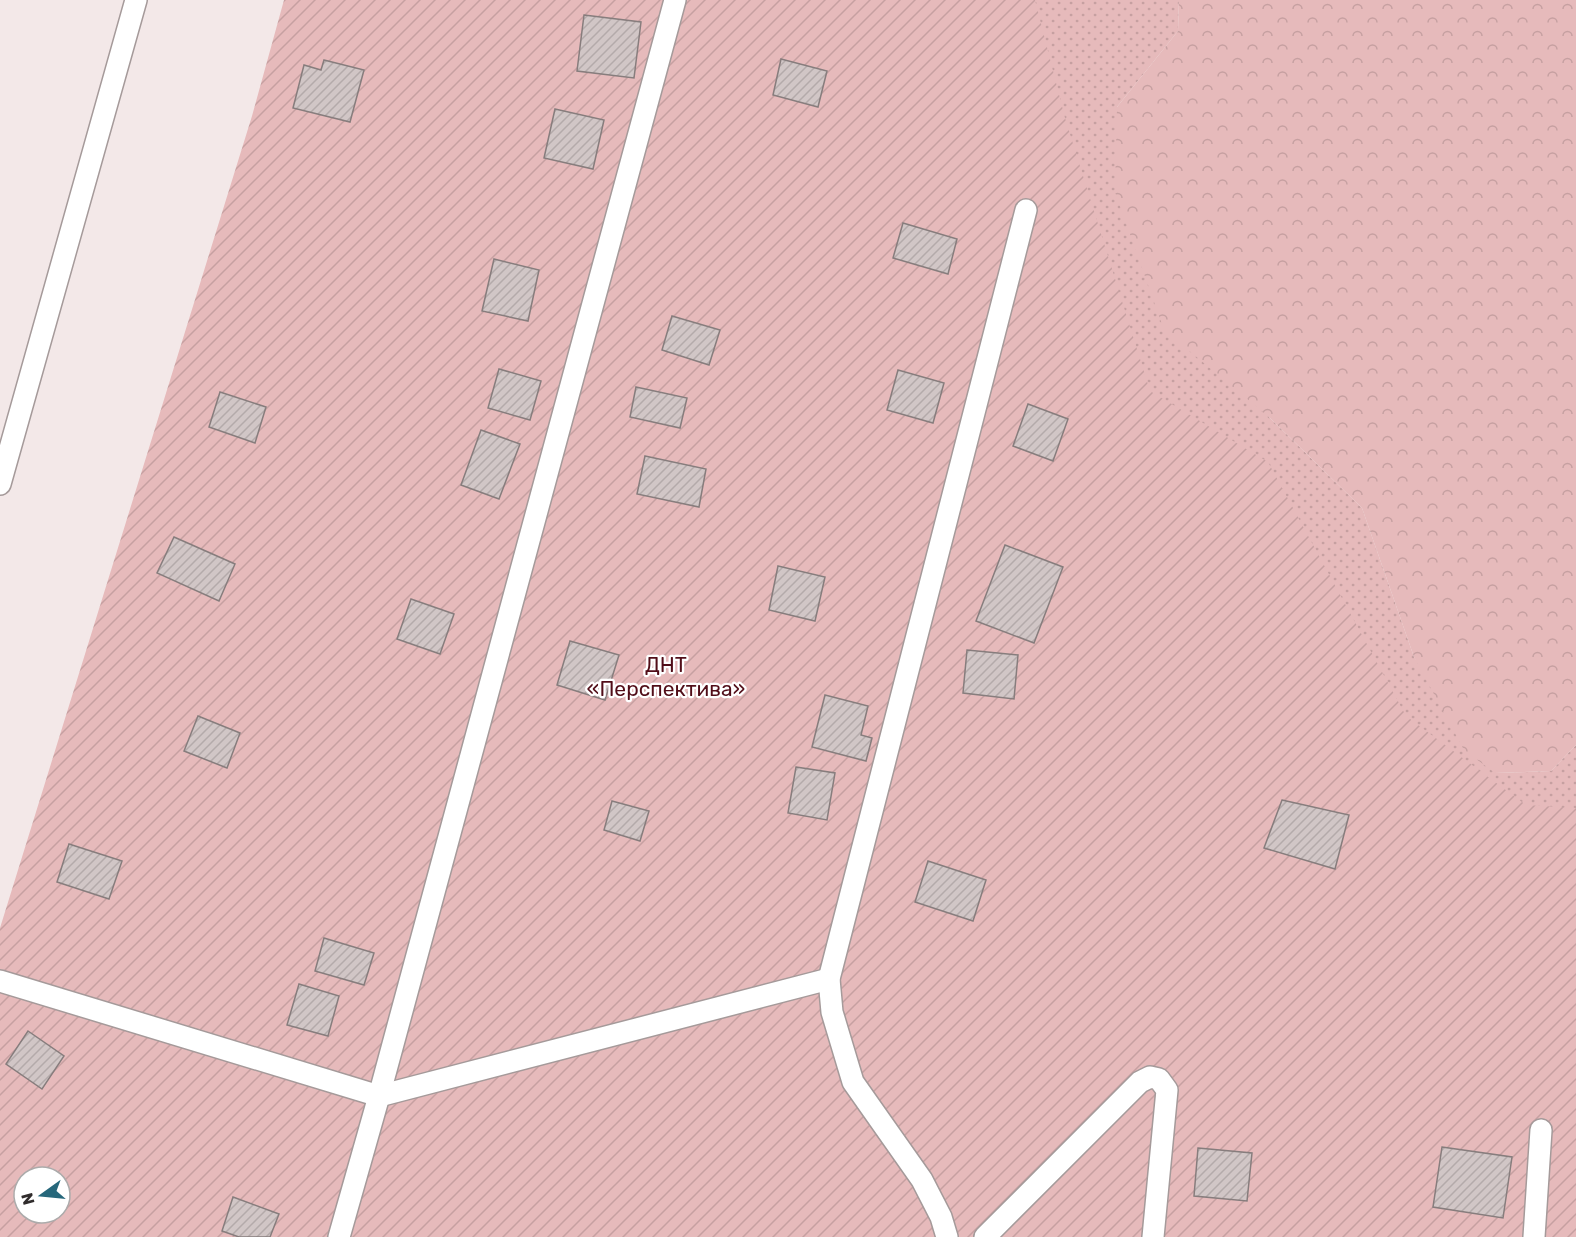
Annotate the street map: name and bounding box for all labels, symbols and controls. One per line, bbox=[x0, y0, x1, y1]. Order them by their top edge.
park label: ДНТ «Перспектива» bbox=[587, 652, 745, 701]
north arrow bbox=[12, 1165, 72, 1225]
text: N bbox=[17, 1191, 39, 1207]

